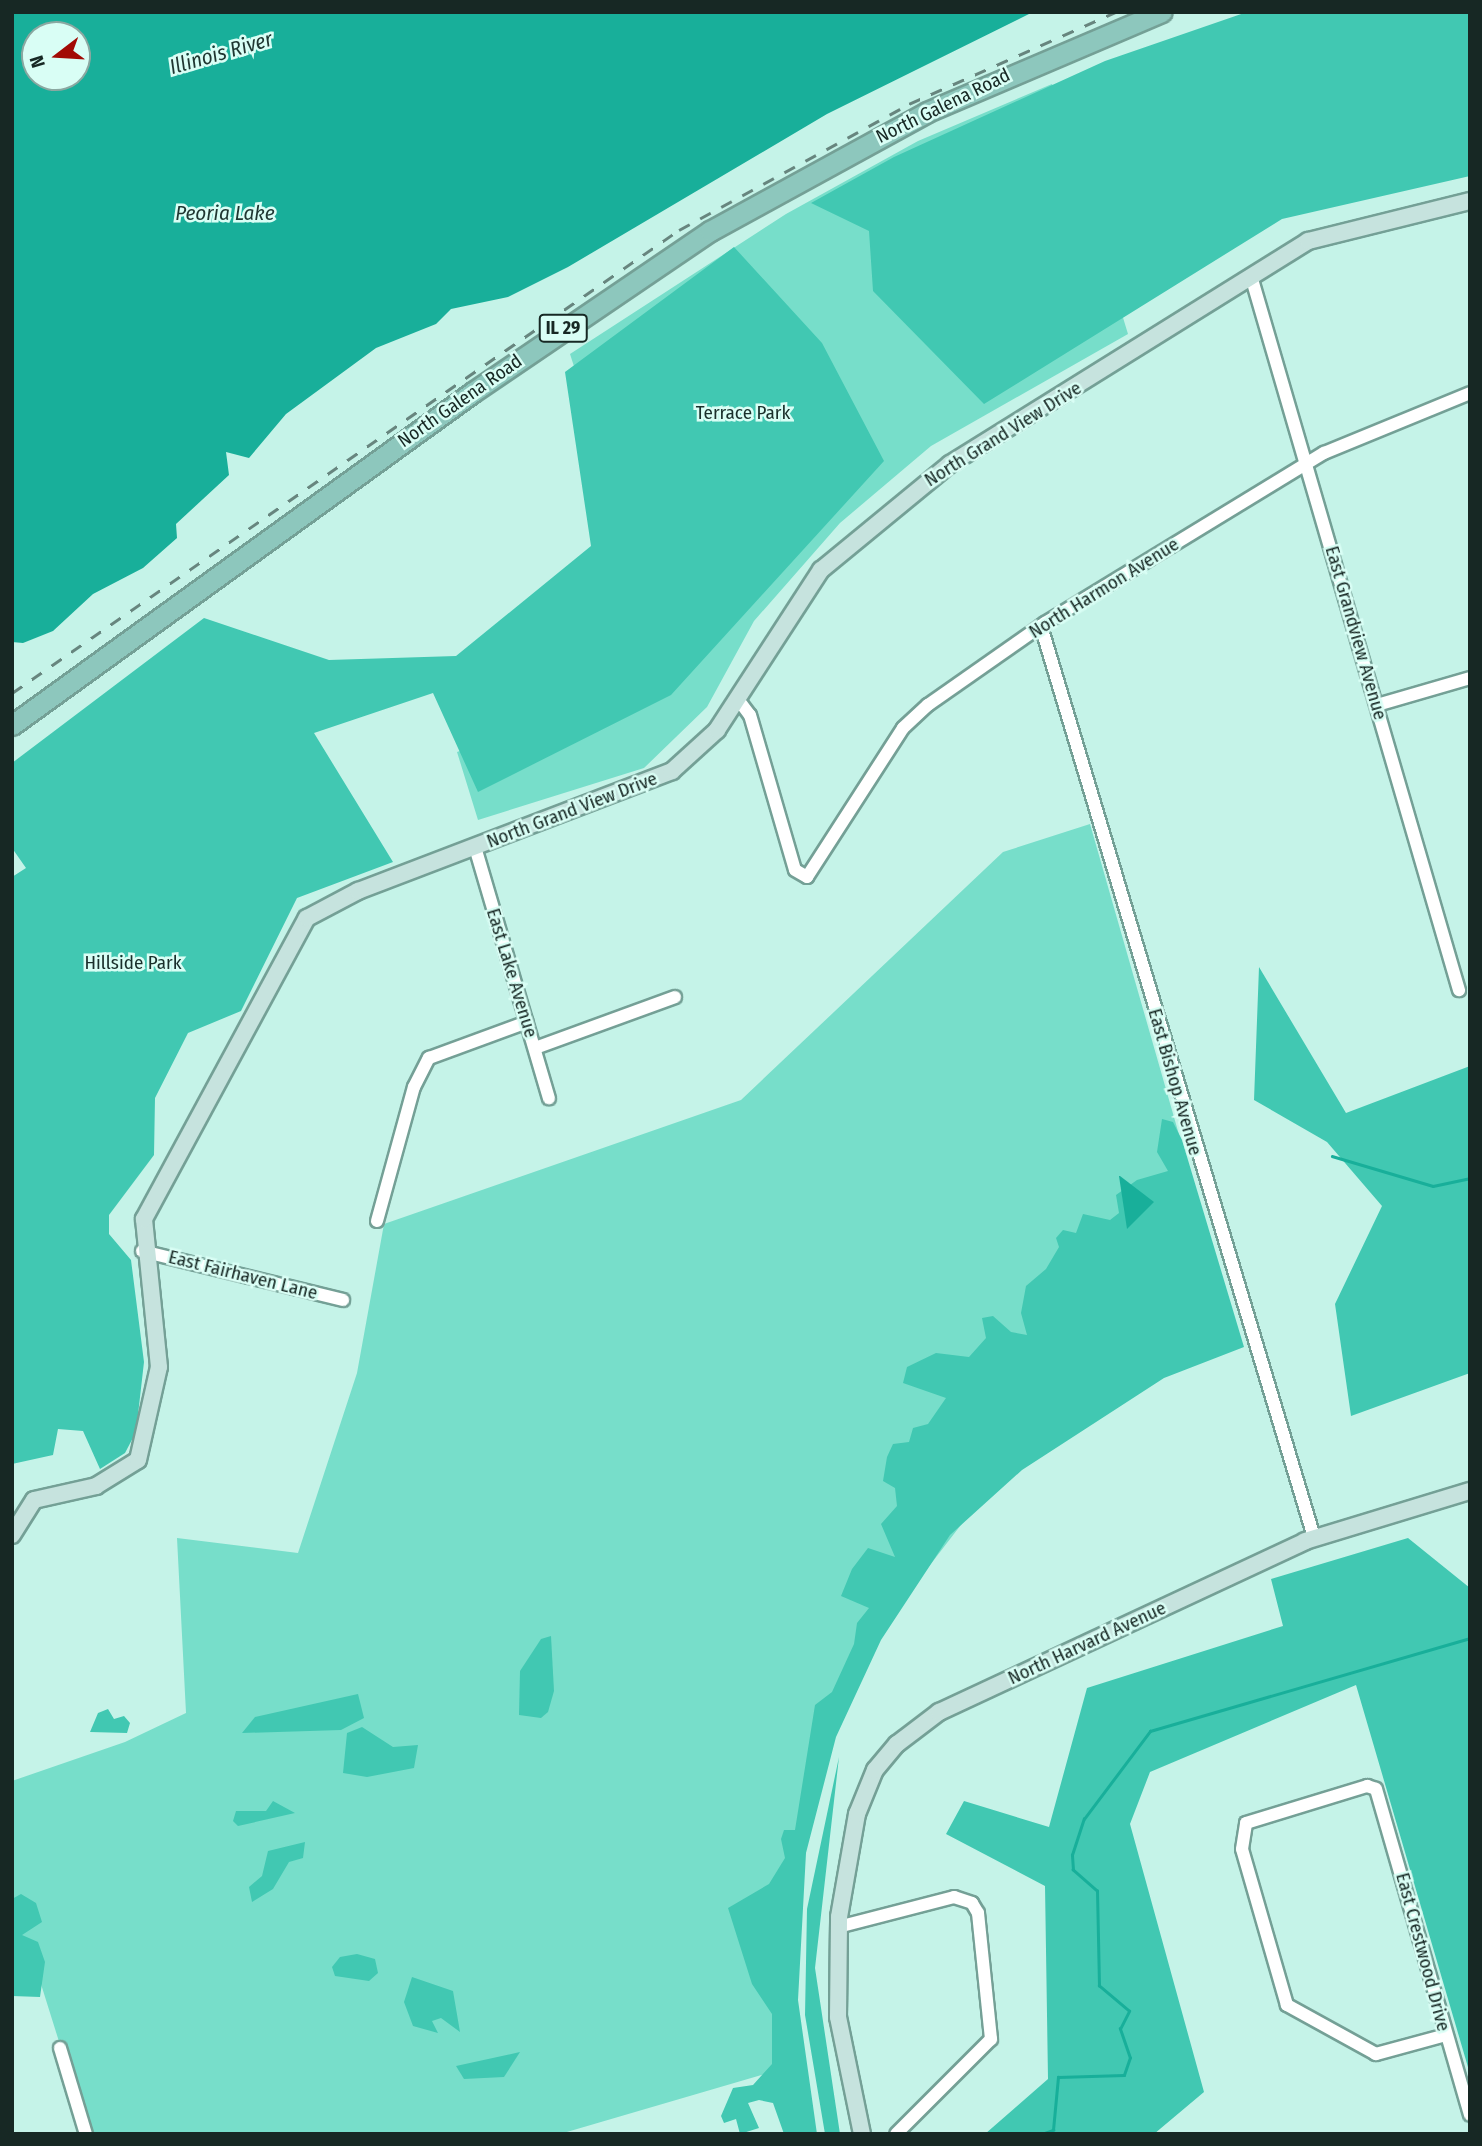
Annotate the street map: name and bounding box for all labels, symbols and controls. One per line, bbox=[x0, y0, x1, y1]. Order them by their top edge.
north arrow bbox=[21, 21, 91, 91]
water label: Illinois River bbox=[167, 26, 275, 80]
text: N bbox=[25, 53, 50, 71]
street label: North Galena Road bbox=[872, 64, 1014, 148]
water label: Peoria Lake bbox=[175, 200, 275, 226]
road number: IL 29 bbox=[538, 314, 588, 342]
street label: North Galena Road bbox=[394, 350, 526, 452]
street label: North Grand View Drive bbox=[920, 376, 1086, 492]
park label: Terrace Park bbox=[696, 402, 790, 424]
street label: North Harmon Avenue bbox=[1025, 533, 1183, 643]
street label: East Grandview Avenue bbox=[1320, 543, 1392, 723]
street label: North Grand View Drive bbox=[484, 767, 660, 853]
street label: East Lake Avenue bbox=[482, 906, 542, 1040]
park label: Hillside Park bbox=[84, 952, 182, 974]
street label: East Bishop Avenue bbox=[1143, 1006, 1207, 1158]
street label: East Fairhaven Lane bbox=[166, 1245, 320, 1305]
street label: North Harvard Avenue bbox=[1004, 1596, 1170, 1690]
street label: East Crestwood Drive bbox=[1391, 1870, 1455, 2034]

